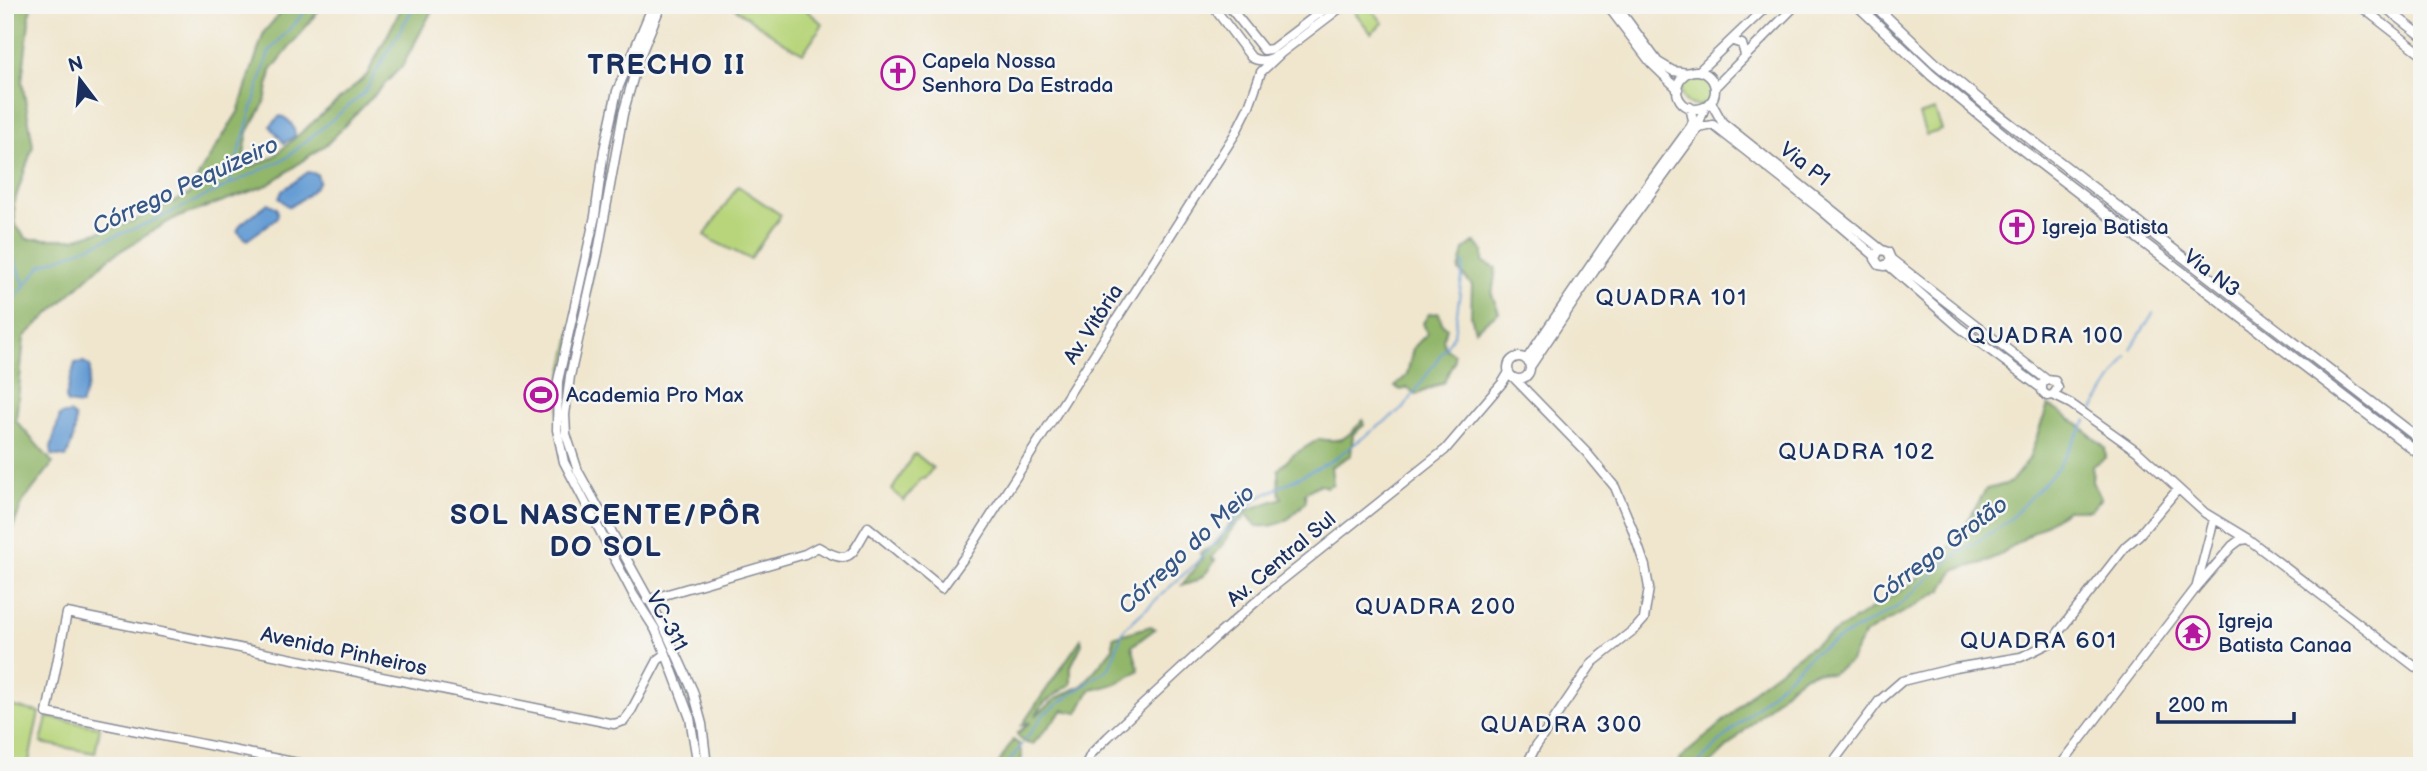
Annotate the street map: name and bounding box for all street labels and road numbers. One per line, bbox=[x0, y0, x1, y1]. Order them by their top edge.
street label: Via P1 bbox=[1775, 137, 1835, 192]
street label: Via N3 bbox=[2179, 244, 2245, 303]
street label: Av. Vitória bbox=[1058, 280, 1128, 369]
street label: Av. Central Sul bbox=[1222, 507, 1341, 612]
street label: VC-311 bbox=[640, 587, 693, 655]
street label: Avenida Pinheiros bbox=[258, 622, 429, 681]

